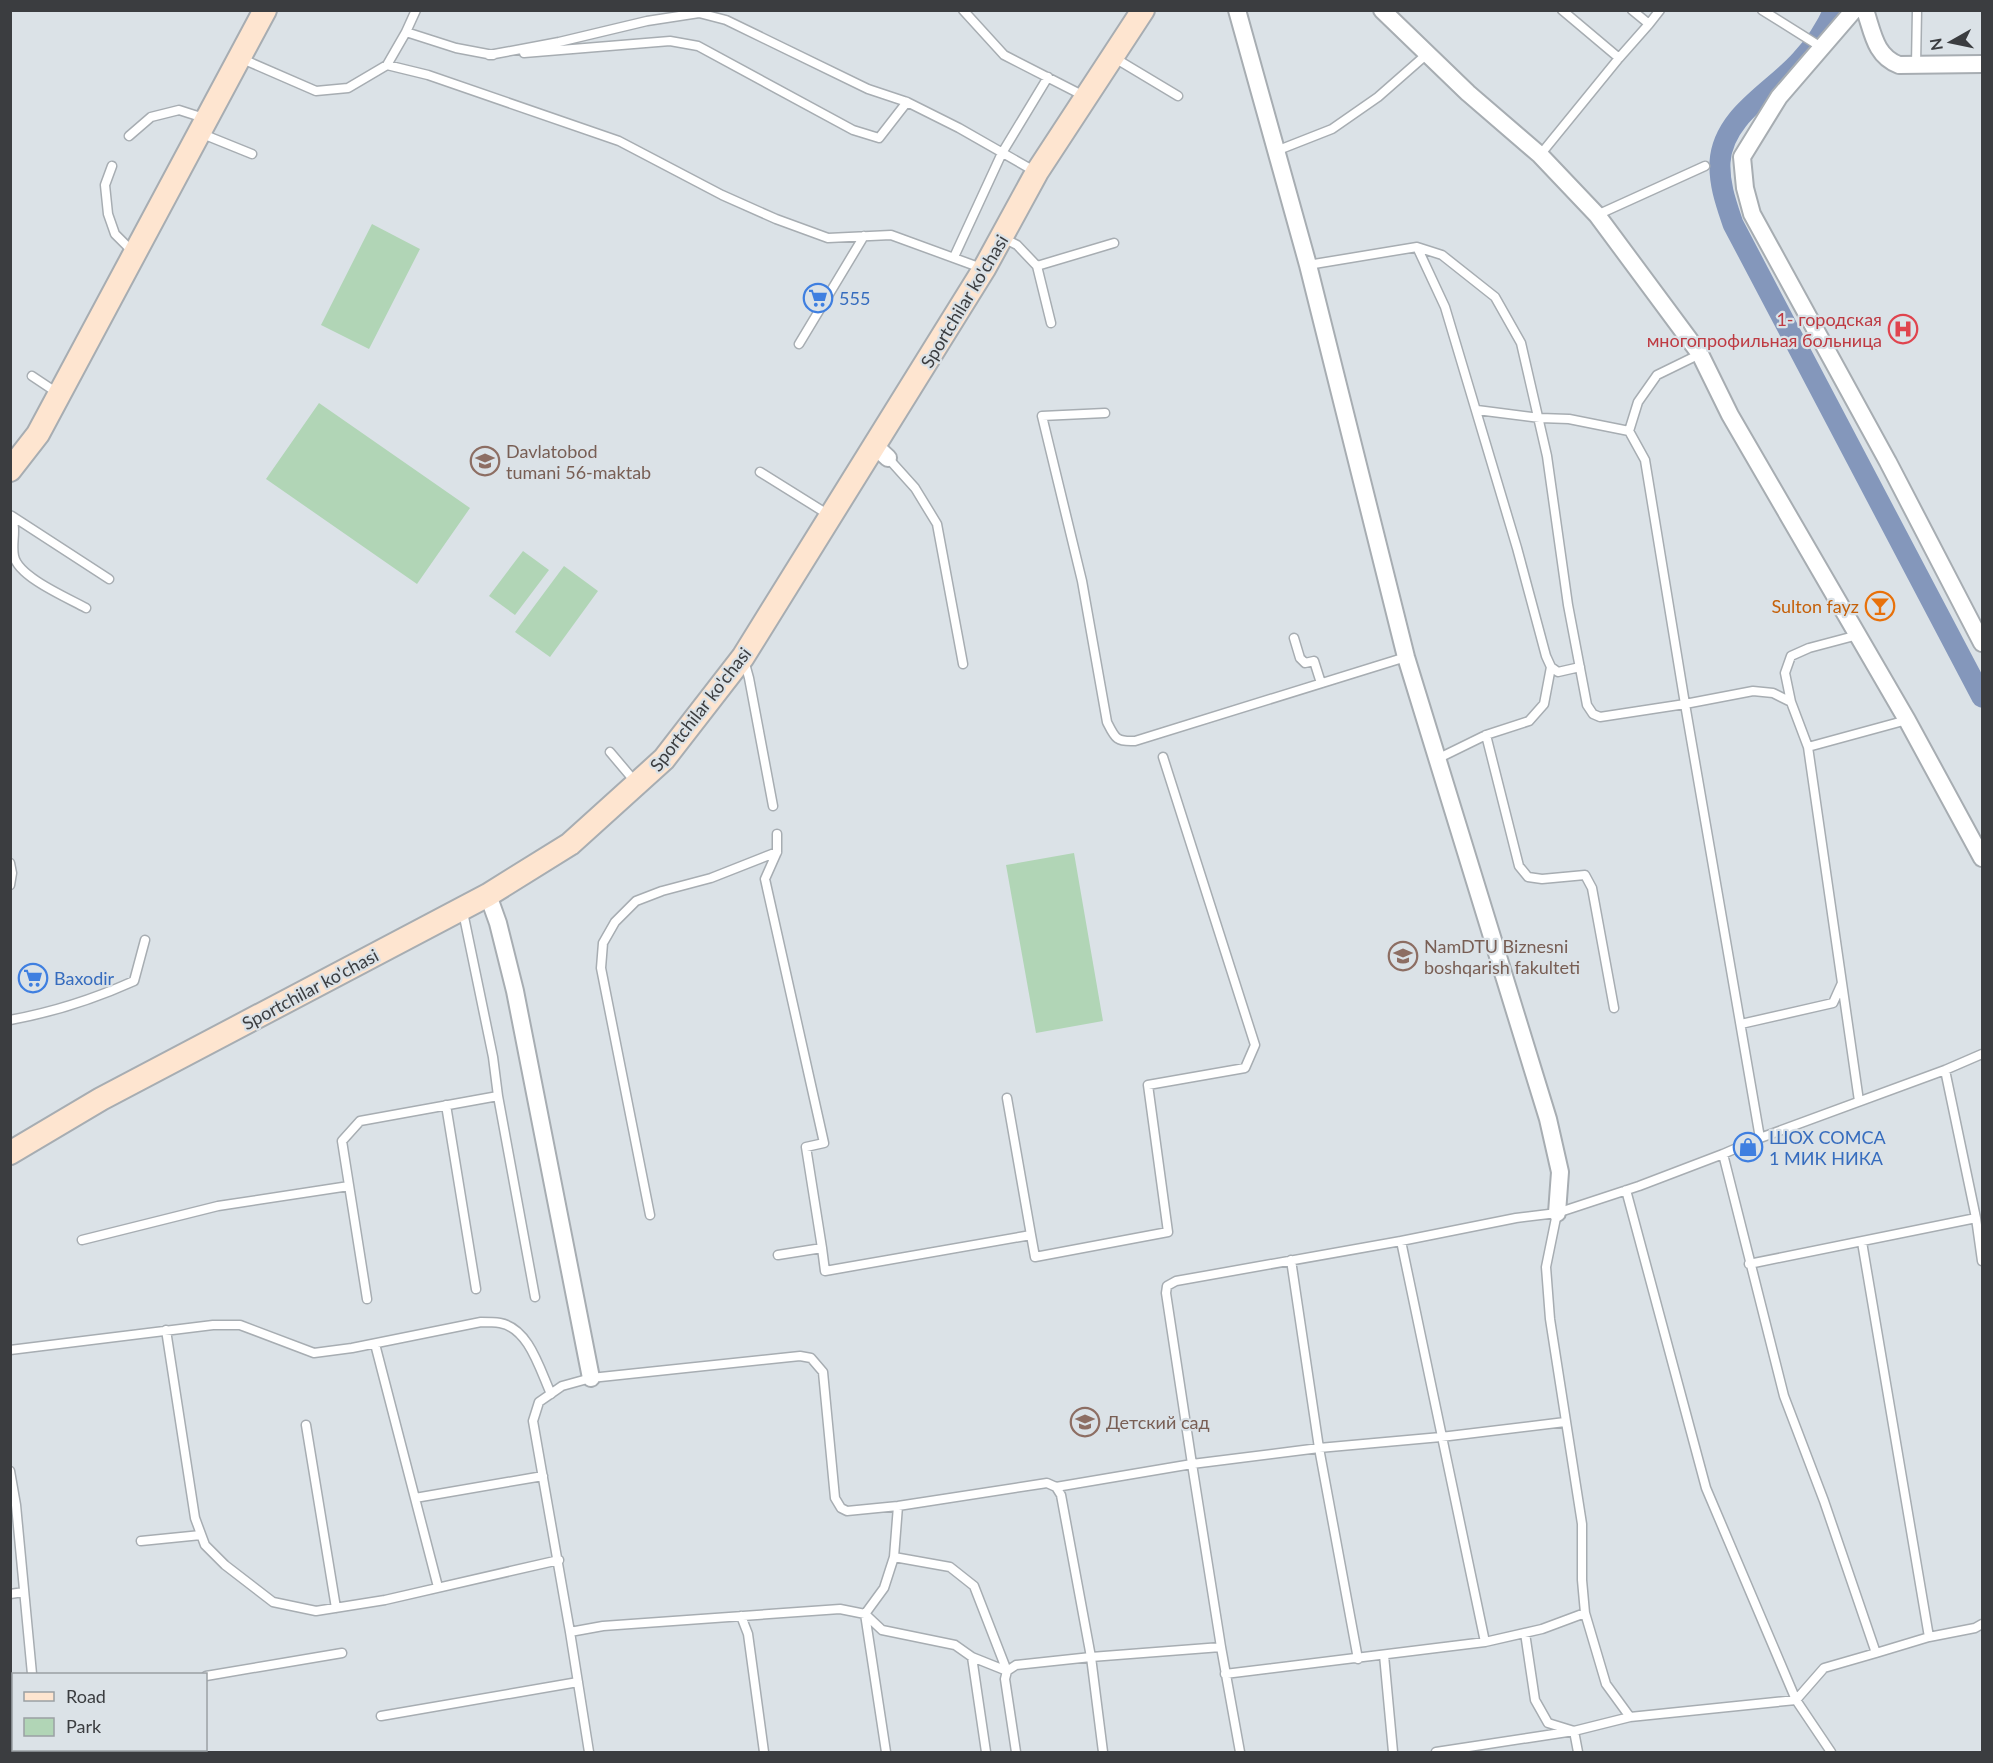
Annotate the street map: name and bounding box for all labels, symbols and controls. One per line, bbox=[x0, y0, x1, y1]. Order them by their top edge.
north arrow bbox=[1921, 12, 1981, 72]
text: N bbox=[1925, 37, 1946, 52]
street label: Sportchilar ko'chasi bbox=[916, 231, 1012, 371]
supermarket icon: 555 bbox=[802, 282, 834, 314]
place label: 555 bbox=[839, 287, 870, 309]
place label: 1- городская многопрофильная больница bbox=[1647, 308, 1882, 351]
hospital icon: 1- городская многопрофильная больница bbox=[1887, 313, 1919, 345]
place label: Davlatobod tumani 56-maktab bbox=[506, 440, 651, 483]
school or university icon: Davlatobod tumani 56-maktab bbox=[469, 445, 501, 477]
bar icon: Sulton fayz bbox=[1864, 590, 1896, 622]
place label: Sulton fayz bbox=[1771, 595, 1859, 617]
street label: Sportchilar ko'chasi bbox=[645, 643, 755, 775]
place label: NamDTU Biznesni boshqarish fakulteti bbox=[1424, 935, 1580, 978]
school or university icon: NamDTU Biznesni boshqarish fakulteti bbox=[1387, 940, 1419, 972]
street label: Sportchilar ko'chasi bbox=[238, 944, 382, 1034]
supermarket icon: Baxodir bbox=[17, 962, 49, 994]
place label: Baxodir bbox=[54, 967, 115, 989]
place label: ШОХ СОМСА 1 МИК НИКА bbox=[1769, 1126, 1886, 1169]
shop icon: ШОХ СОМСА 1 МИК НИКА bbox=[1732, 1131, 1764, 1163]
school or university icon: Детский сад bbox=[1069, 1406, 1101, 1438]
place label: Детский сад bbox=[1106, 1411, 1210, 1433]
legend bbox=[12, 1673, 207, 1751]
text: Road bbox=[66, 1685, 106, 1707]
text: Park bbox=[66, 1715, 102, 1737]

